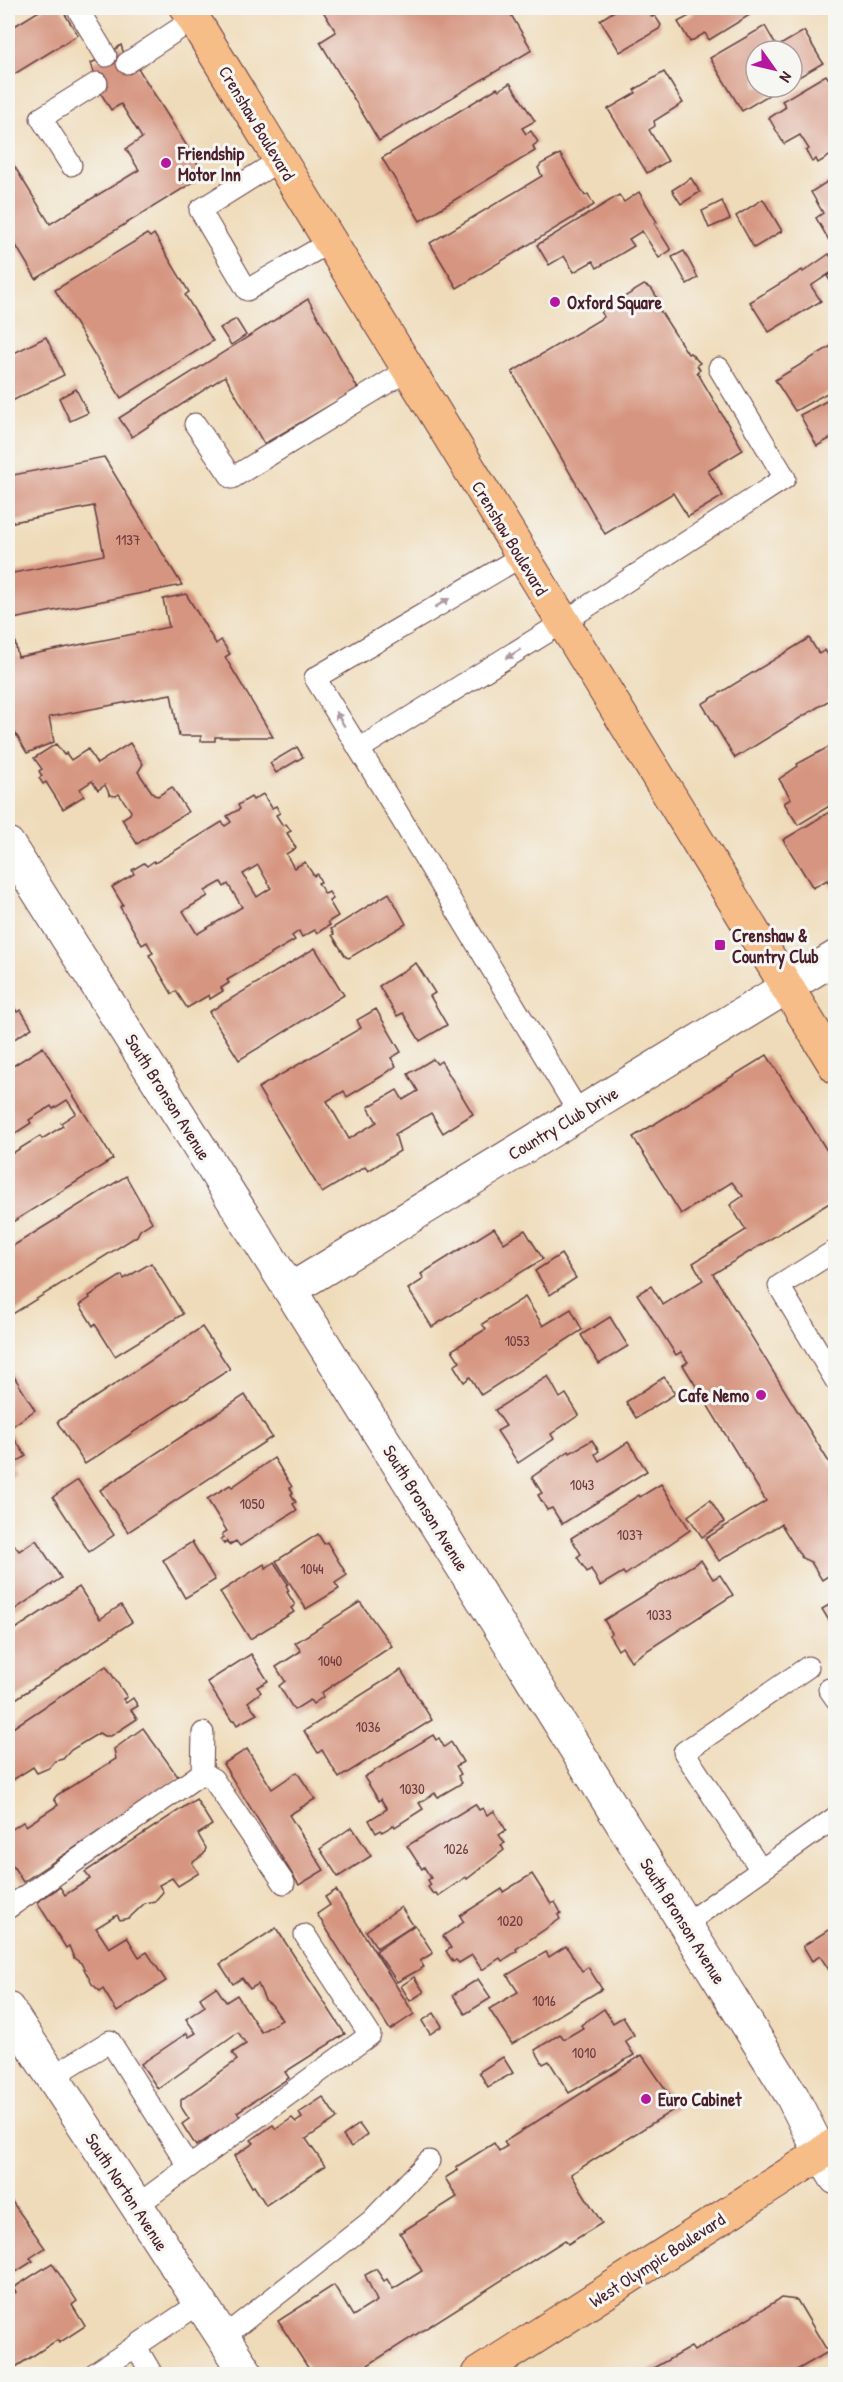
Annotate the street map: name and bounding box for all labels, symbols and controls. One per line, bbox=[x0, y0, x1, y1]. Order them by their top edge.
north arrow bbox=[744, 39, 804, 99]
street label: Crenshaw Boulevard bbox=[213, 61, 301, 185]
text: N bbox=[775, 68, 798, 87]
place label: Friendship Motor Inn bbox=[177, 141, 245, 187]
marker: Friendship Motor Inn bbox=[159, 156, 173, 170]
place label: Oxford Square bbox=[567, 290, 663, 316]
marker: Oxford Square bbox=[548, 295, 562, 309]
street label: Crenshaw Boulevard bbox=[466, 476, 554, 600]
house number: 1137 bbox=[115, 529, 141, 550]
one-way arrow bbox=[434, 598, 450, 609]
one-way arrow bbox=[505, 648, 521, 659]
one-way arrow bbox=[335, 711, 346, 727]
place label: Crenshaw & Country Club bbox=[732, 923, 819, 970]
marker: Crenshaw & Country Club bbox=[713, 938, 727, 952]
street label: South Bronson Avenue bbox=[119, 1029, 217, 1165]
street label: Country Club Drive bbox=[503, 1080, 623, 1166]
house number: 1053 bbox=[504, 1330, 530, 1351]
place label: Cafe Nemo bbox=[678, 1383, 750, 1408]
marker: Cafe Nemo bbox=[754, 1388, 768, 1402]
street label: South Bronson Avenue bbox=[377, 1440, 475, 1576]
house number: 1043 bbox=[570, 1474, 595, 1495]
house number: 1050 bbox=[239, 1493, 265, 1514]
house number: 1037 bbox=[617, 1524, 643, 1545]
house number: 1044 bbox=[300, 1558, 324, 1579]
house number: 1033 bbox=[646, 1604, 672, 1625]
house number: 1040 bbox=[318, 1650, 343, 1671]
house number: 1036 bbox=[356, 1716, 380, 1737]
house number: 1030 bbox=[399, 1778, 425, 1799]
house number: 1026 bbox=[443, 1838, 469, 1859]
street label: South Bronson Avenue bbox=[634, 1853, 732, 1989]
house number: 1020 bbox=[497, 1910, 523, 1931]
house number: 1016 bbox=[532, 1990, 556, 2011]
house number: 1010 bbox=[572, 2042, 596, 2063]
place label: Euro Cabinet bbox=[658, 2087, 742, 2112]
marker: Euro Cabinet bbox=[639, 2092, 653, 2106]
street label: South Norton Avenue bbox=[80, 2128, 174, 2256]
street label: West Olympic Boulevard bbox=[584, 2207, 730, 2313]

